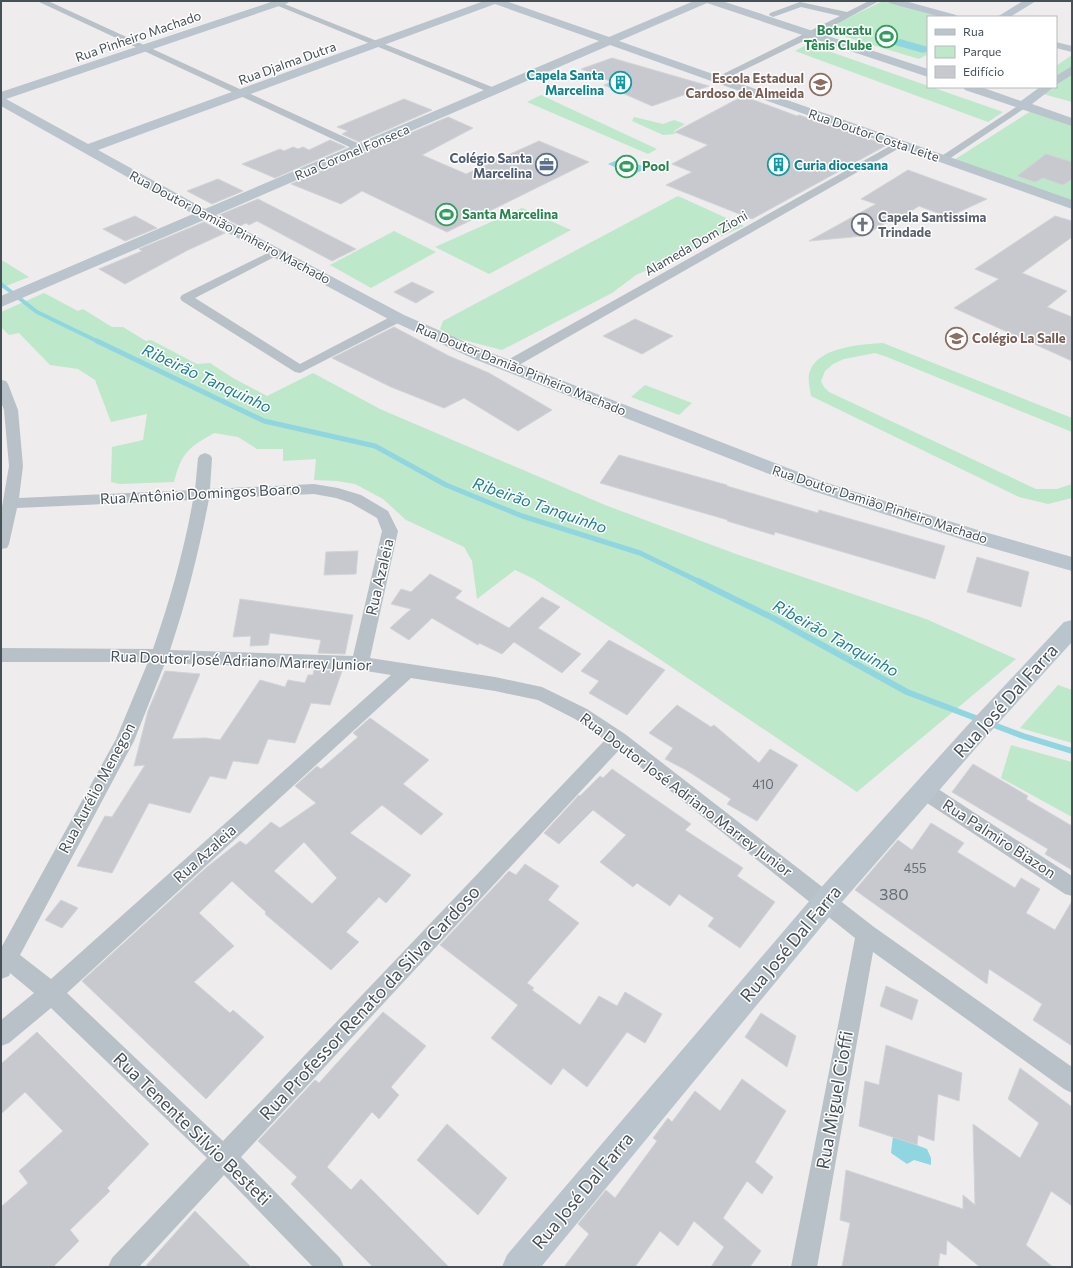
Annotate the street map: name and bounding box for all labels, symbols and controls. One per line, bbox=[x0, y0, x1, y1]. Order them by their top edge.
street label: Rua Pinheiro Machado bbox=[73, 7, 203, 65]
legend bbox=[927, 16, 1057, 88]
place label: Botucatu Tênis Clube bbox=[804, 22, 872, 53]
sports icon: Botucatu Tênis Clube bbox=[874, 24, 900, 50]
text: Rua bbox=[963, 24, 984, 38]
street label: Rua Djalma Dutra bbox=[236, 38, 338, 88]
text: Parque bbox=[963, 44, 1001, 58]
text: Edifício bbox=[963, 64, 1004, 78]
place label: Capela Santa Marcelina bbox=[526, 67, 604, 98]
building icon: Capela Santa Marcelina bbox=[607, 69, 633, 95]
place label: Escola Estadual Cardoso de Almeida bbox=[685, 70, 804, 101]
school or university icon: Escola Estadual Cardoso de Almeida bbox=[807, 72, 833, 98]
street label: Rua Doutor Costa Leite bbox=[807, 105, 942, 165]
street label: Rua Coronel Fonseca bbox=[292, 121, 412, 183]
place label: Colégio Santa Marcelina bbox=[449, 150, 532, 181]
office icon: Colégio Santa Marcelina bbox=[534, 152, 560, 178]
building icon: Curia diocesana bbox=[765, 152, 791, 178]
sports icon: Pool bbox=[614, 153, 640, 179]
place label: Curia diocesana bbox=[794, 157, 888, 173]
place label: Pool bbox=[642, 158, 669, 174]
street label: Rua Doutor Damião Pinheiro Machado bbox=[127, 167, 333, 287]
sports icon: Santa Marcelina bbox=[433, 201, 459, 227]
place label: Santa Marcelina bbox=[462, 206, 558, 222]
street label: Alameda Dom Zioni bbox=[642, 207, 750, 279]
place label: Capela Santissima Trindade bbox=[878, 209, 986, 240]
church icon: Capela Santissima Trindade bbox=[850, 211, 876, 237]
street label: Rua Doutor Damião Pinheiro Machado bbox=[413, 319, 629, 419]
school or university icon: Colégio La Salle bbox=[944, 325, 970, 351]
place label: Colégio La Salle bbox=[972, 330, 1066, 346]
water label: Ribeirão Tanquinho bbox=[139, 339, 275, 416]
street label: Rua Doutor Damião Pinheiro Machado bbox=[770, 462, 990, 547]
water label: Ribeirão Tanquinho bbox=[471, 473, 610, 536]
street label: Rua Antônio Domingos Boaro bbox=[99, 479, 301, 507]
street label: Rua Azaleia bbox=[361, 537, 397, 617]
water label: Ribeirão Tanquinho bbox=[770, 595, 902, 680]
street label: Rua José Dal Farra bbox=[948, 639, 1062, 762]
street label: Rua Doutor José Adriano Marrey Junior bbox=[110, 646, 372, 674]
street label: Rua Doutor José Adriano Marrey Junior bbox=[577, 708, 796, 880]
street label: Rua Aurélio Menegon bbox=[54, 719, 138, 856]
house number: 410 bbox=[752, 776, 774, 792]
street label: Rua Palmiro Biazon bbox=[940, 795, 1059, 881]
street label: Rua Azaleia bbox=[169, 820, 239, 886]
house number: 455 bbox=[904, 860, 926, 876]
street label: Rua Professor Renato da Silva Cardoso bbox=[254, 880, 484, 1124]
street label: Rua José Dal Farra bbox=[735, 881, 845, 1006]
house number: 380 bbox=[879, 884, 909, 903]
street label: Rua Miguel Cioffi bbox=[811, 1029, 857, 1171]
street label: Rua Tenente Silvio Besteti bbox=[109, 1047, 276, 1209]
street label: Rua José Dal Farra bbox=[527, 1128, 637, 1253]

